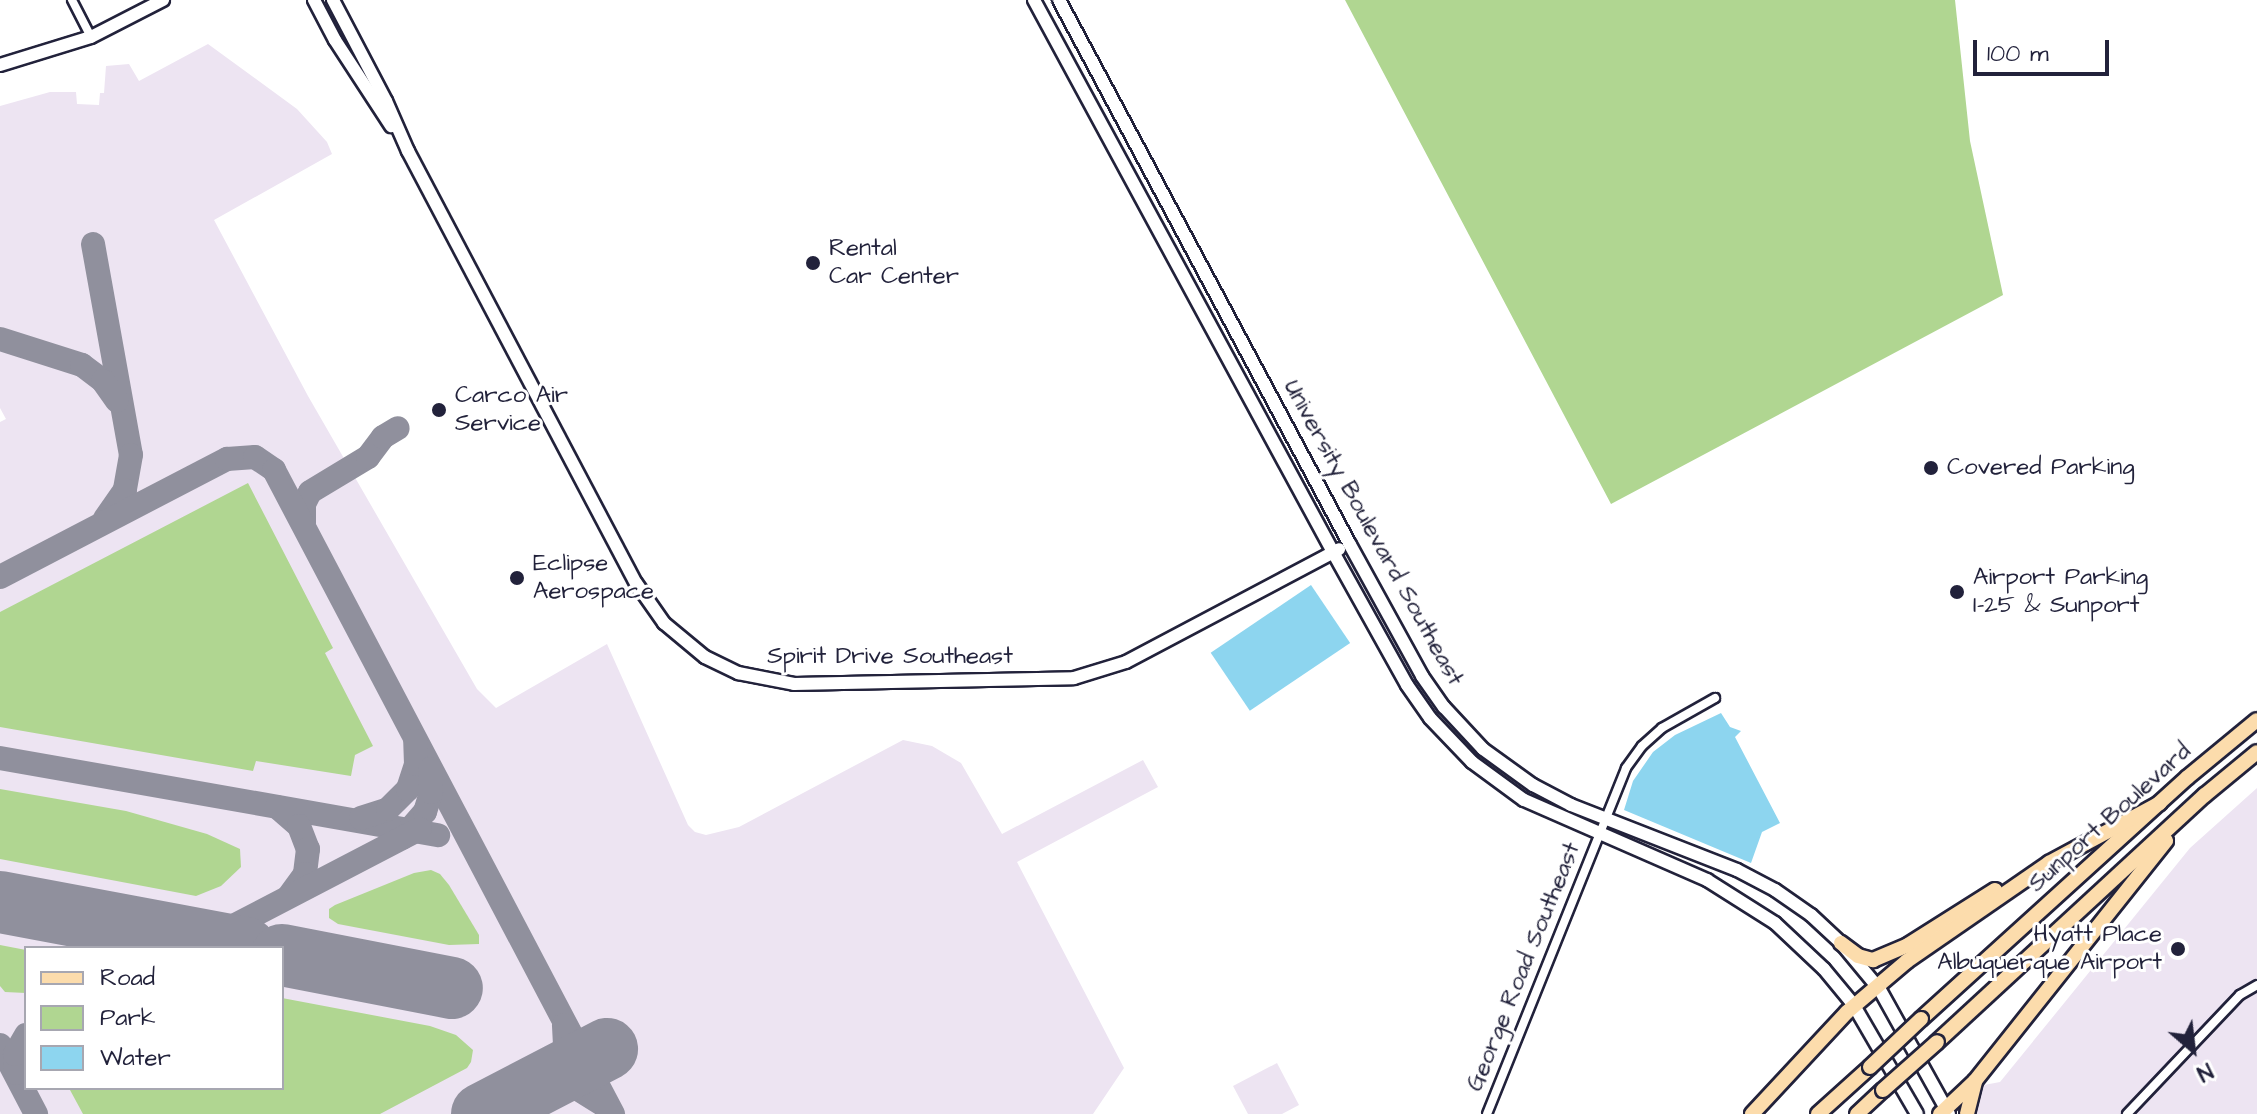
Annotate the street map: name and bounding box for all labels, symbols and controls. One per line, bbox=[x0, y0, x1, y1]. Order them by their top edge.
scale bar bbox=[1977, 24, 2113, 74]
text: 100 m bbox=[1987, 37, 2049, 71]
place label: Rental Car Center bbox=[829, 235, 959, 291]
marker: Rental Car Center bbox=[804, 254, 822, 272]
street label: University Boulevard Southeast bbox=[1277, 375, 1469, 691]
place label: Carco Air Service bbox=[455, 382, 568, 438]
marker: Carco Air Service bbox=[430, 401, 448, 419]
place label: Covered Parking bbox=[1947, 454, 2135, 482]
marker: Covered Parking bbox=[1922, 459, 1940, 477]
place label: Eclipse Aerospace bbox=[533, 550, 654, 606]
place label: Airport Parking I-25 & Sunport bbox=[1973, 564, 2148, 620]
marker: Eclipse Aerospace bbox=[508, 569, 526, 587]
marker: Airport Parking I-25 & Sunport bbox=[1948, 583, 1966, 601]
street label: Spirit Drive Southeast bbox=[767, 643, 1013, 671]
street label: Sunport Boulevard bbox=[2023, 737, 2197, 899]
street label: George Road Southeast bbox=[1461, 838, 1587, 1096]
place label: Hyatt Place Albuquerque Airport bbox=[1937, 921, 2162, 977]
marker: Hyatt Place Albuquerque Airport bbox=[2169, 940, 2187, 958]
legend bbox=[24, 946, 284, 1090]
text: Road bbox=[100, 961, 155, 995]
text: Park bbox=[100, 1001, 156, 1035]
north arrow bbox=[2153, 1010, 2233, 1090]
text: Water bbox=[100, 1041, 171, 1075]
text: N bbox=[2191, 1055, 2218, 1089]

